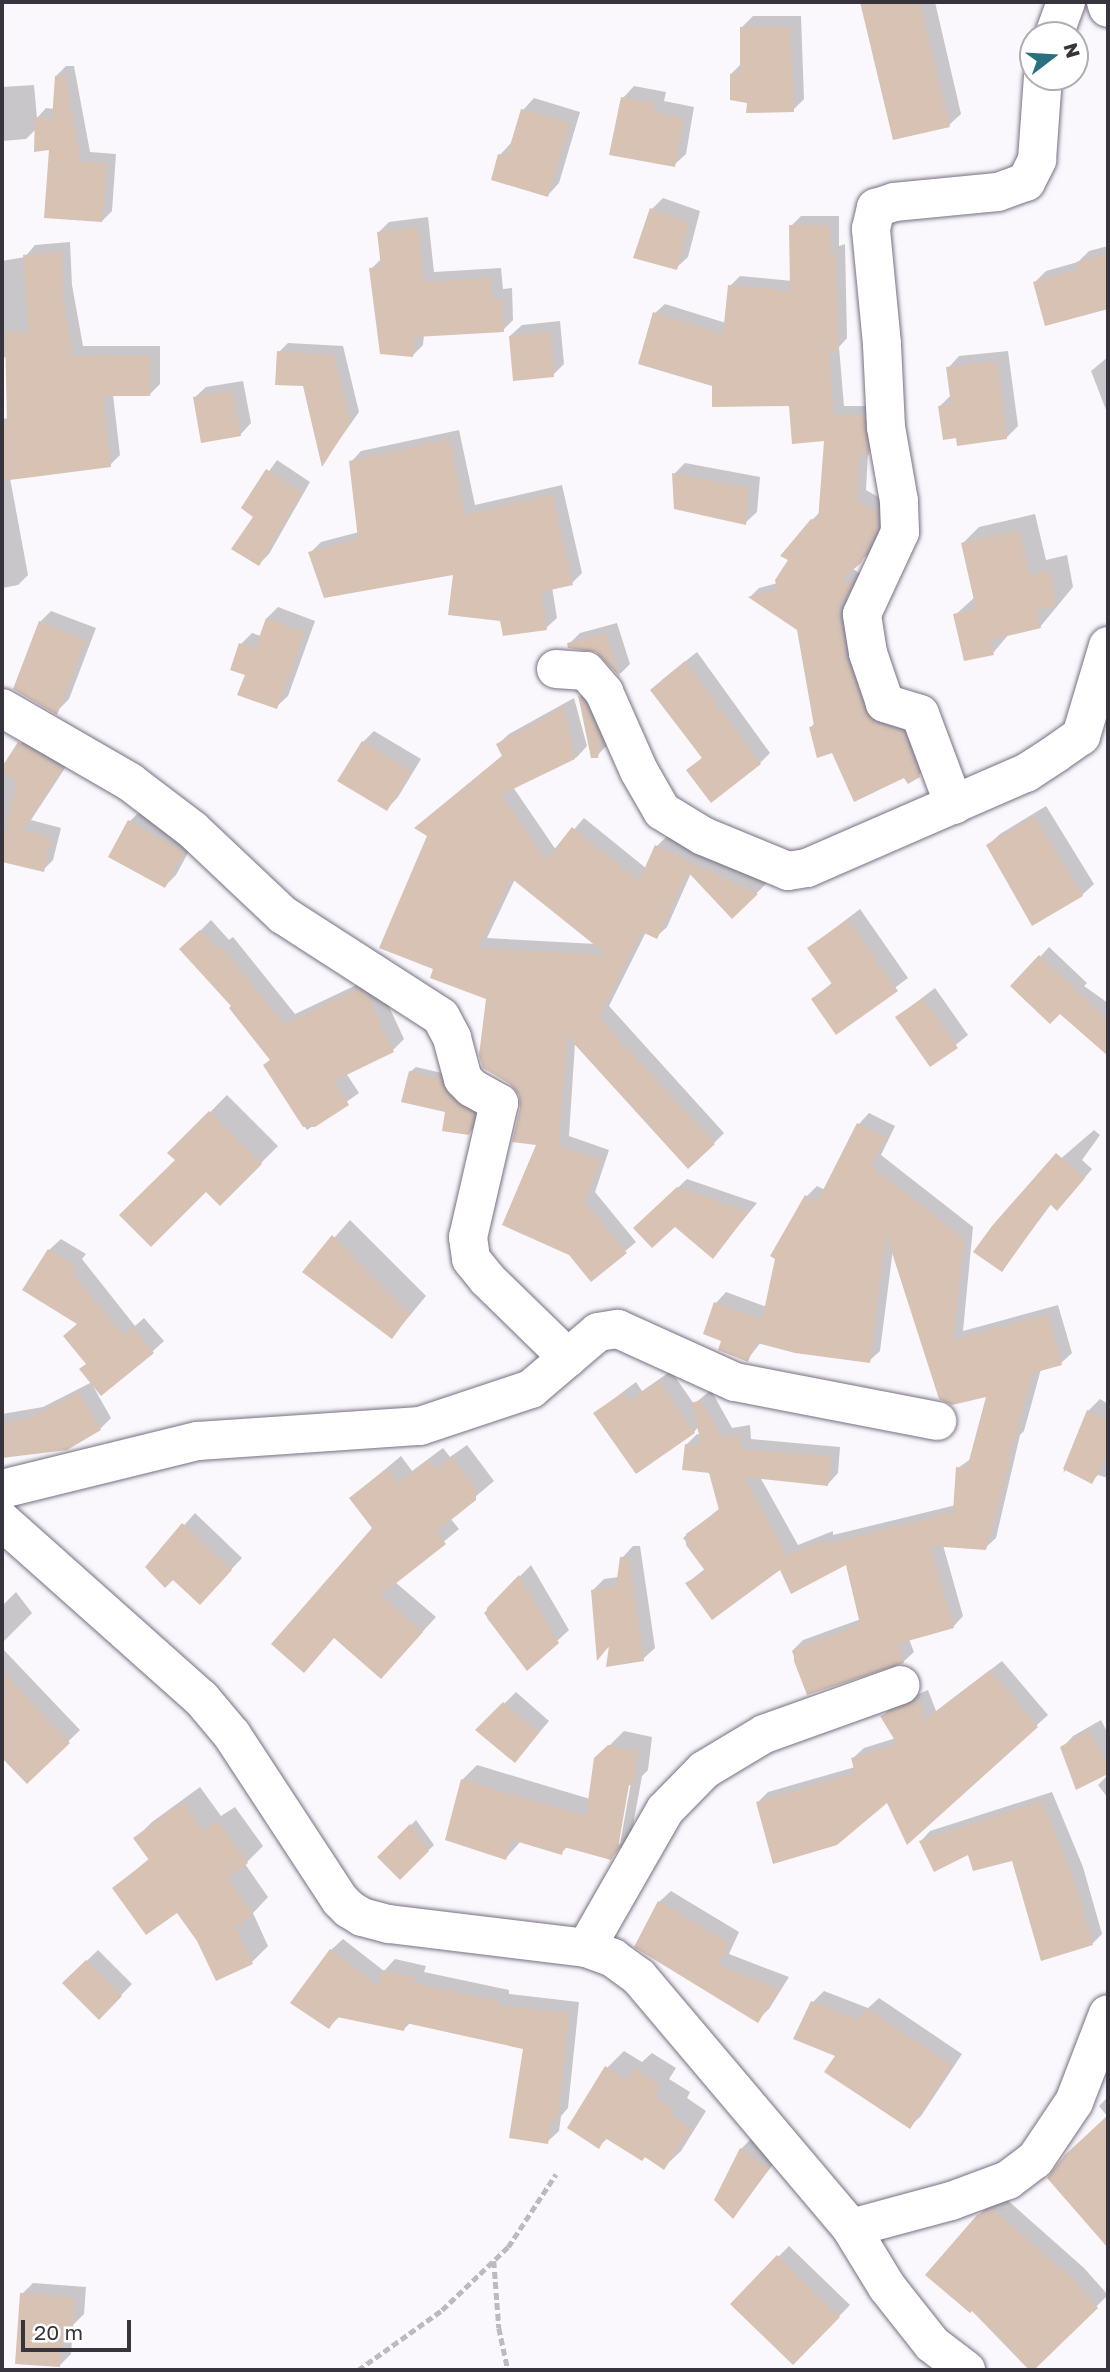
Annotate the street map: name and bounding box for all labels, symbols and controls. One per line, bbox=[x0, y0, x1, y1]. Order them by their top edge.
north arrow bbox=[1019, 21, 1089, 91]
text: N bbox=[1060, 40, 1086, 61]
scale bar bbox=[24, 2306, 135, 2350]
text: 20 m bbox=[34, 2319, 83, 2345]

